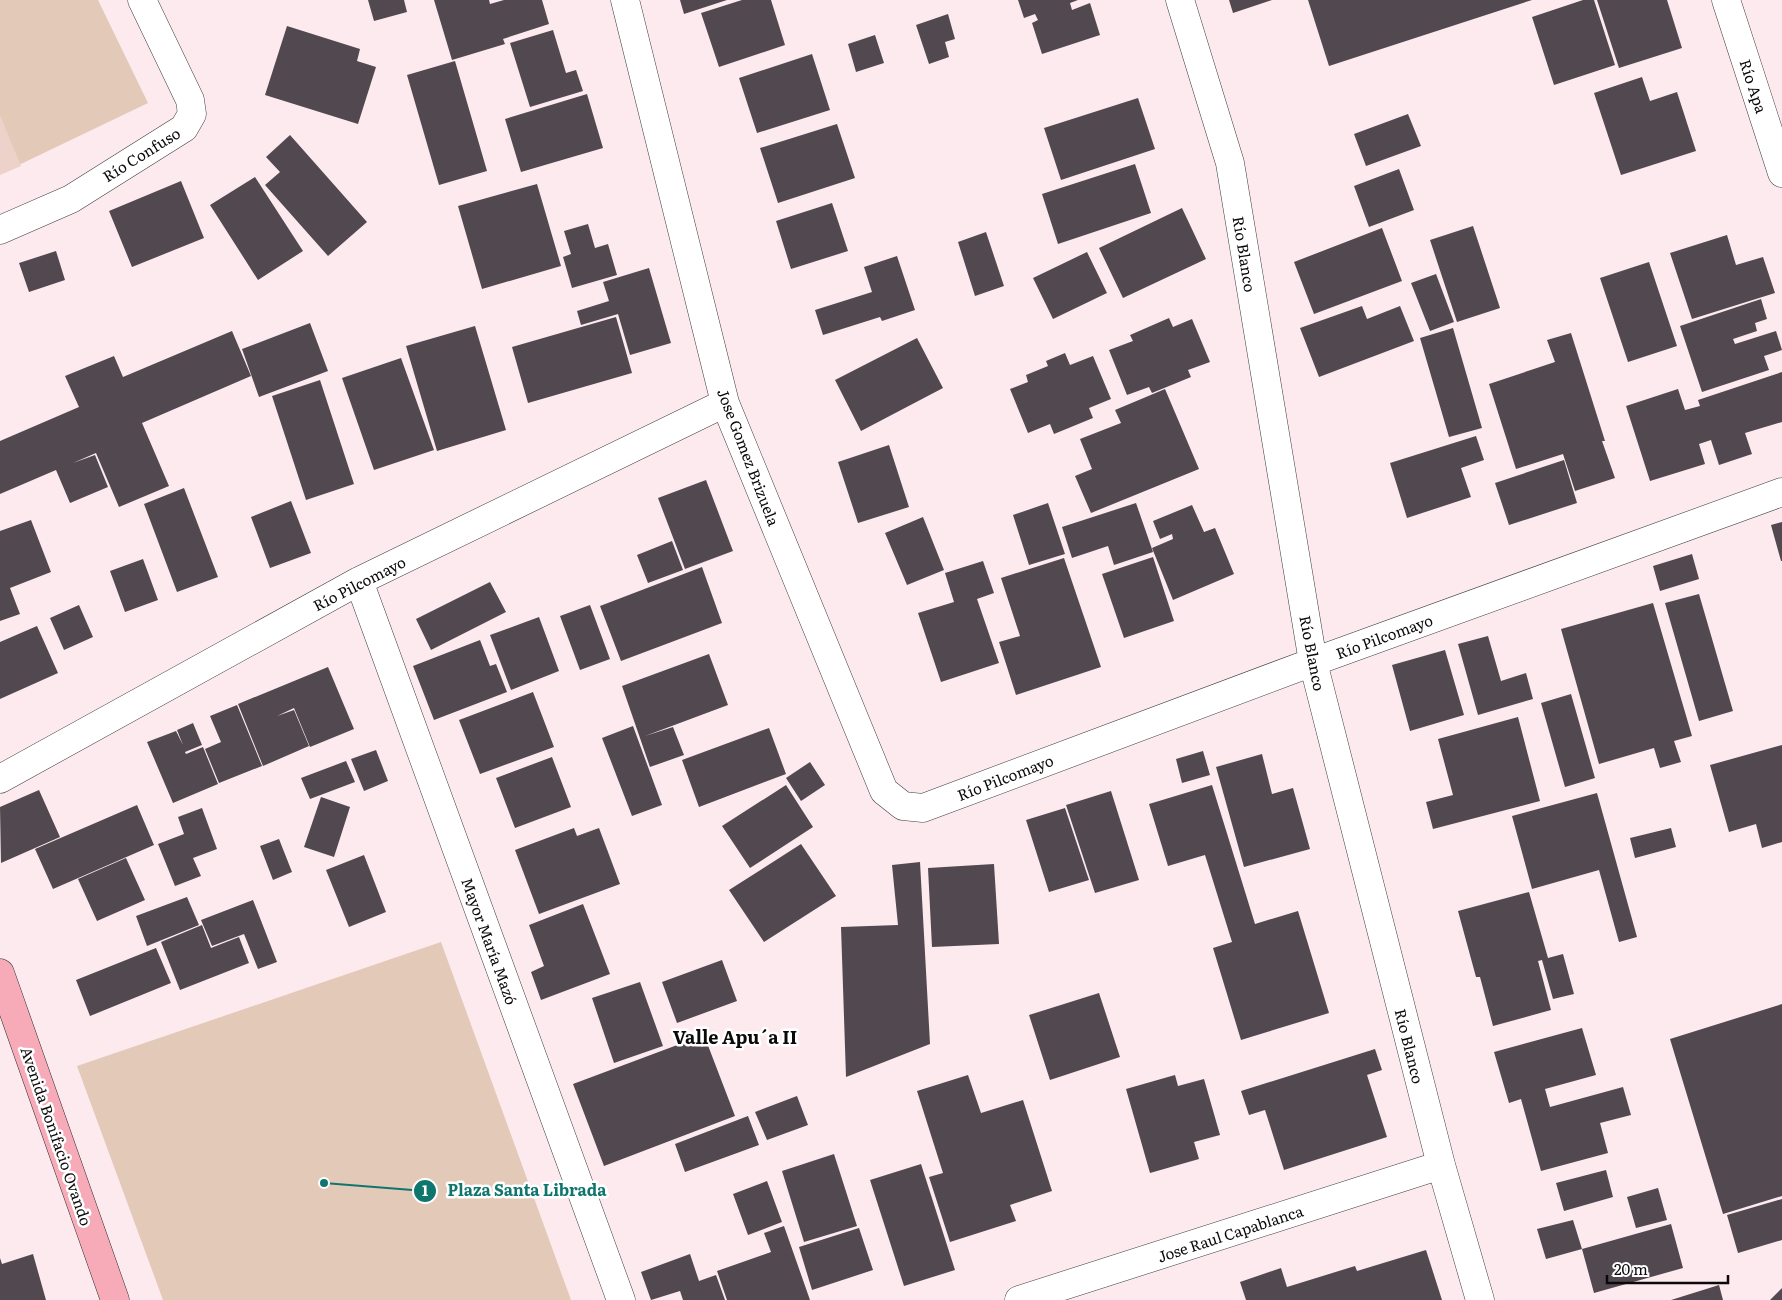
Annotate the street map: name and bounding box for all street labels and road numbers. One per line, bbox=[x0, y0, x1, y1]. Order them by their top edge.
street label: Río Apa bbox=[1734, 56, 1774, 117]
street label: Río Confuso bbox=[98, 121, 184, 187]
street label: Río Blanco bbox=[1228, 214, 1262, 294]
street label: Jose Gomez Brizuela bbox=[712, 385, 786, 530]
street label: Río Pilcomayo bbox=[309, 550, 410, 616]
street label: Río Pilcomayo bbox=[1332, 608, 1436, 664]
street label: Río Blanco bbox=[1294, 613, 1332, 693]
street label: Río Pilcomayo bbox=[954, 748, 1057, 806]
street label: Mayor María Mazó bbox=[456, 874, 524, 1008]
street label: Río Blanco bbox=[1390, 1006, 1430, 1086]
street label: Avenida Bonifacio Ovando bbox=[16, 1043, 99, 1229]
street label: Jose Raul Capablanca bbox=[1154, 1198, 1307, 1267]

